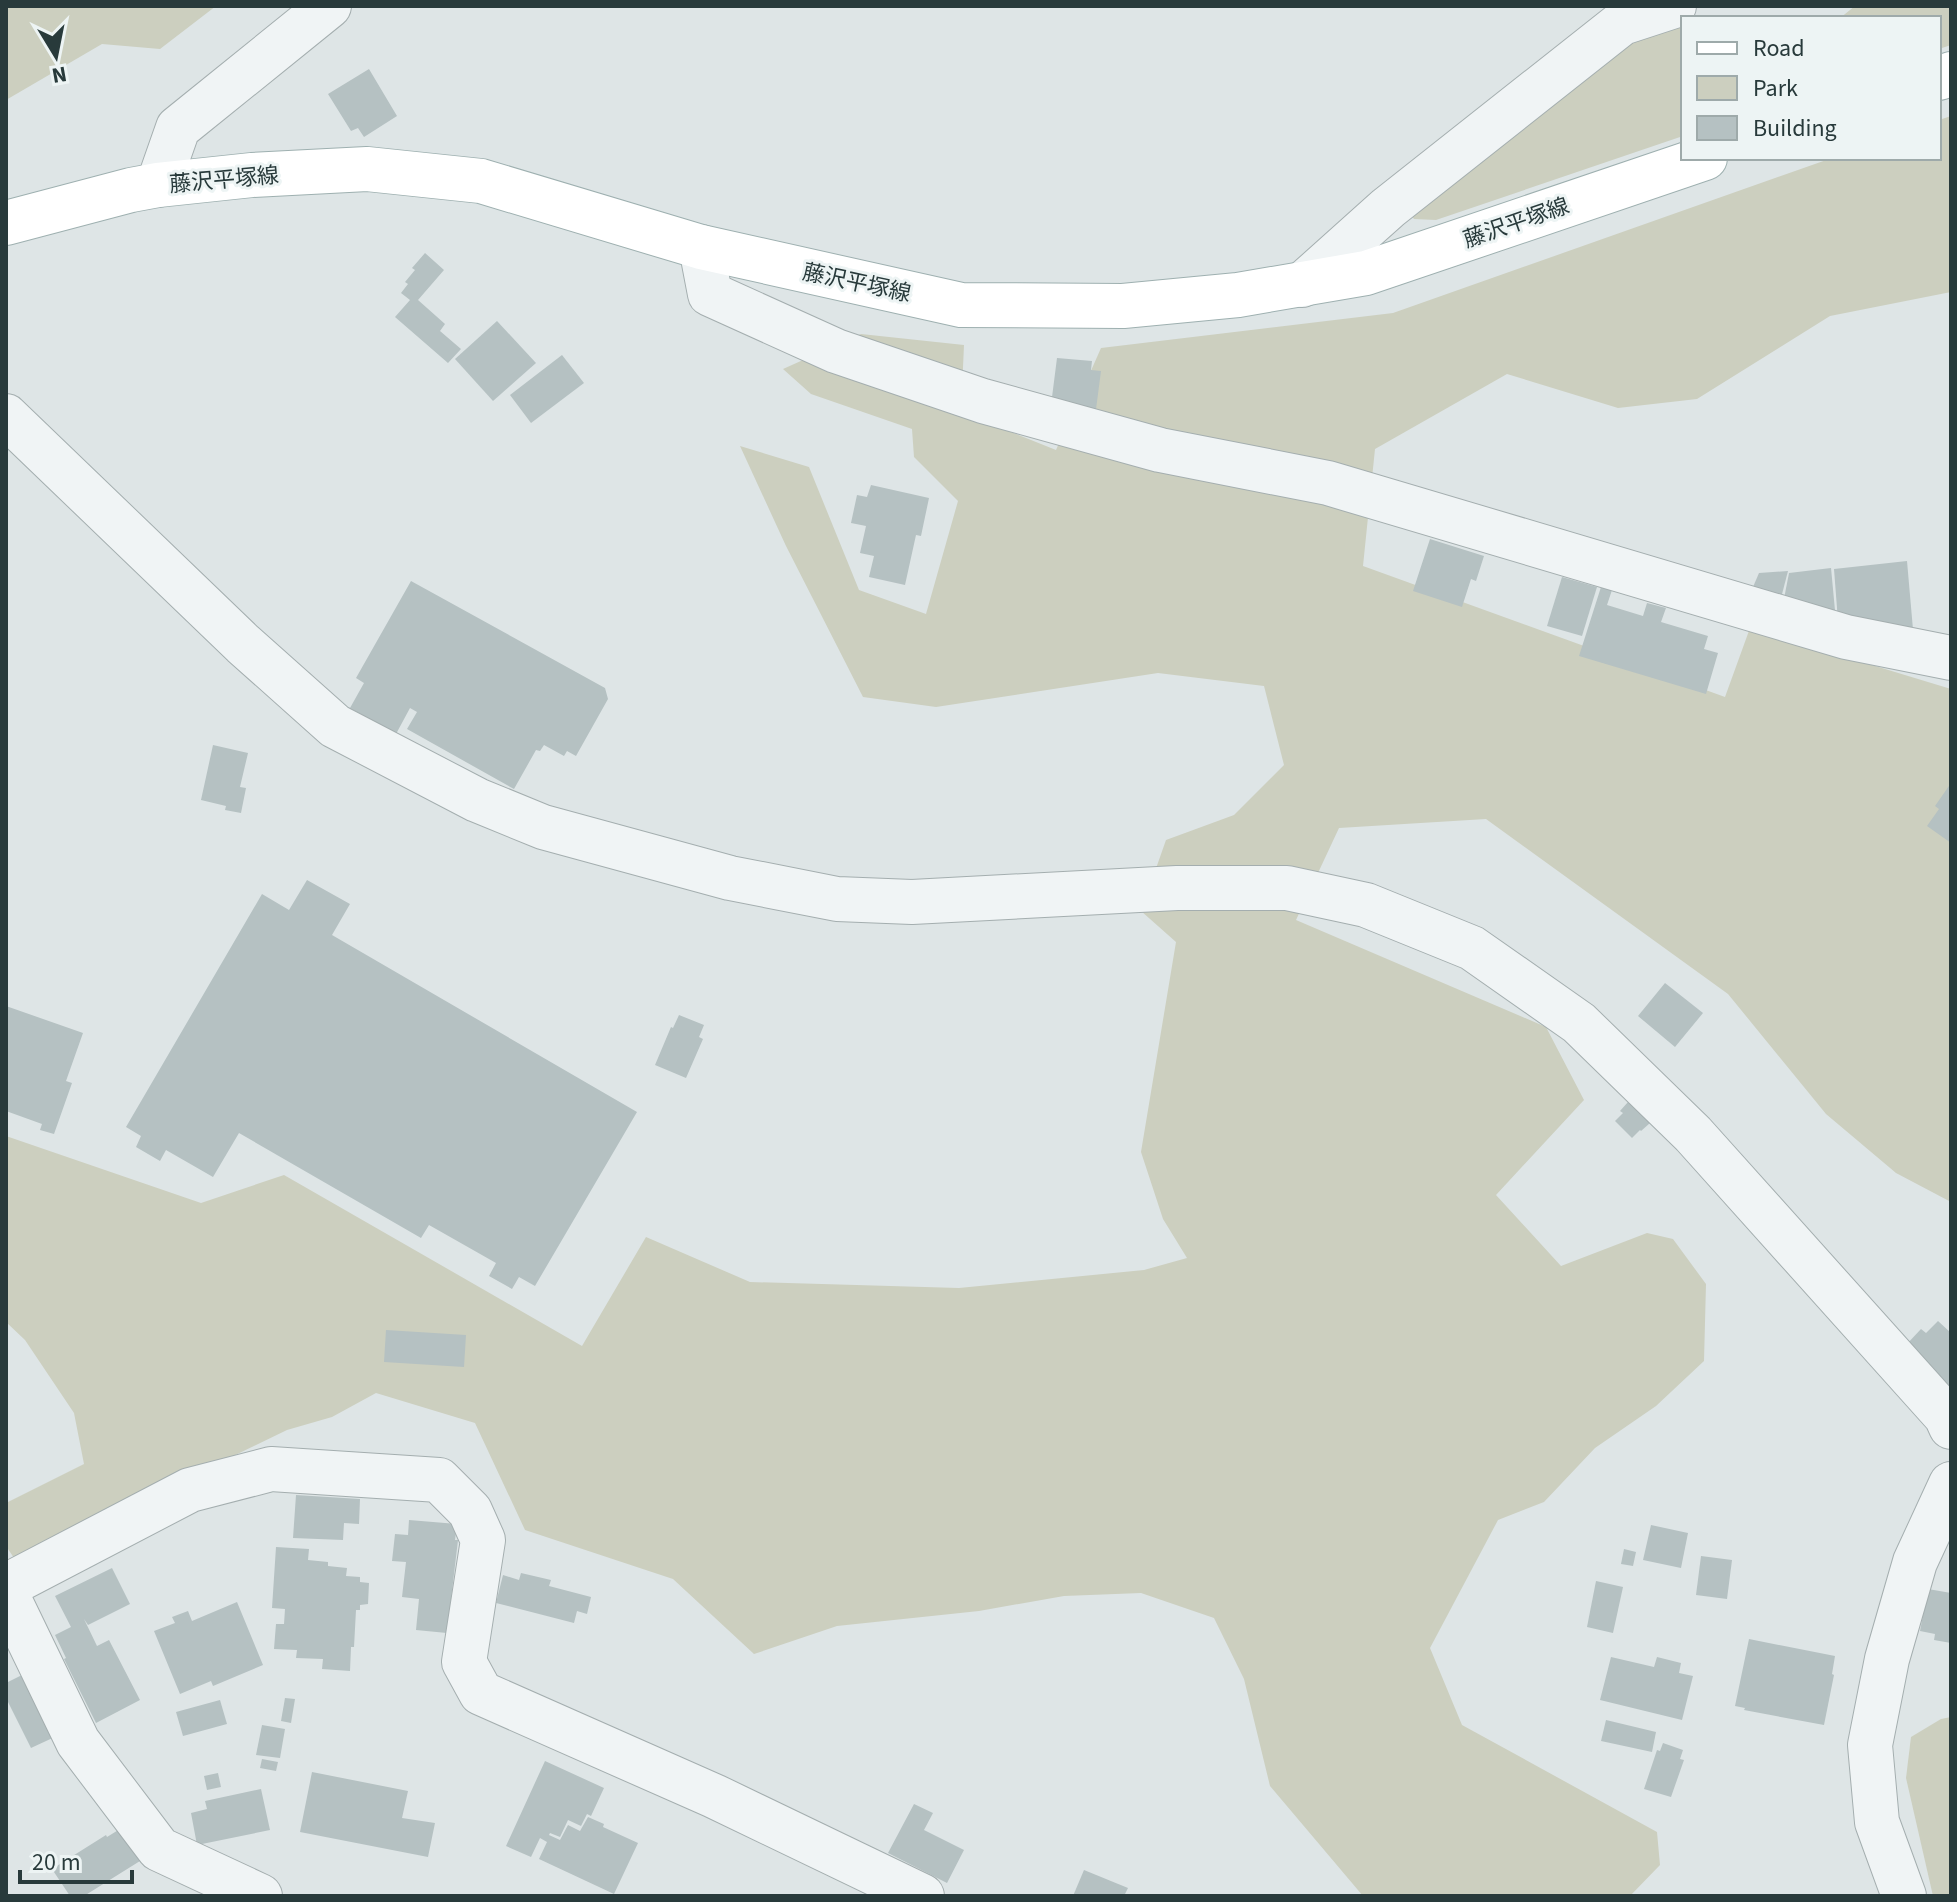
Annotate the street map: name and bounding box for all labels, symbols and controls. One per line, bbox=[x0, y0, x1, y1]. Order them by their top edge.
north arrow bbox=[16, 16, 96, 96]
legend bbox=[1681, 16, 1941, 160]
text: Road bbox=[1753, 31, 1805, 66]
text: N bbox=[49, 58, 69, 92]
text: Park bbox=[1753, 71, 1798, 106]
text: Building bbox=[1753, 111, 1837, 146]
street label: 藤沢平塚線 bbox=[168, 159, 280, 201]
street label: 藤沢平塚線 bbox=[1459, 190, 1574, 256]
street label: 藤沢平塚線 bbox=[800, 256, 914, 310]
scale bar bbox=[20, 1834, 132, 1884]
text: 20 m bbox=[32, 1845, 81, 1880]

